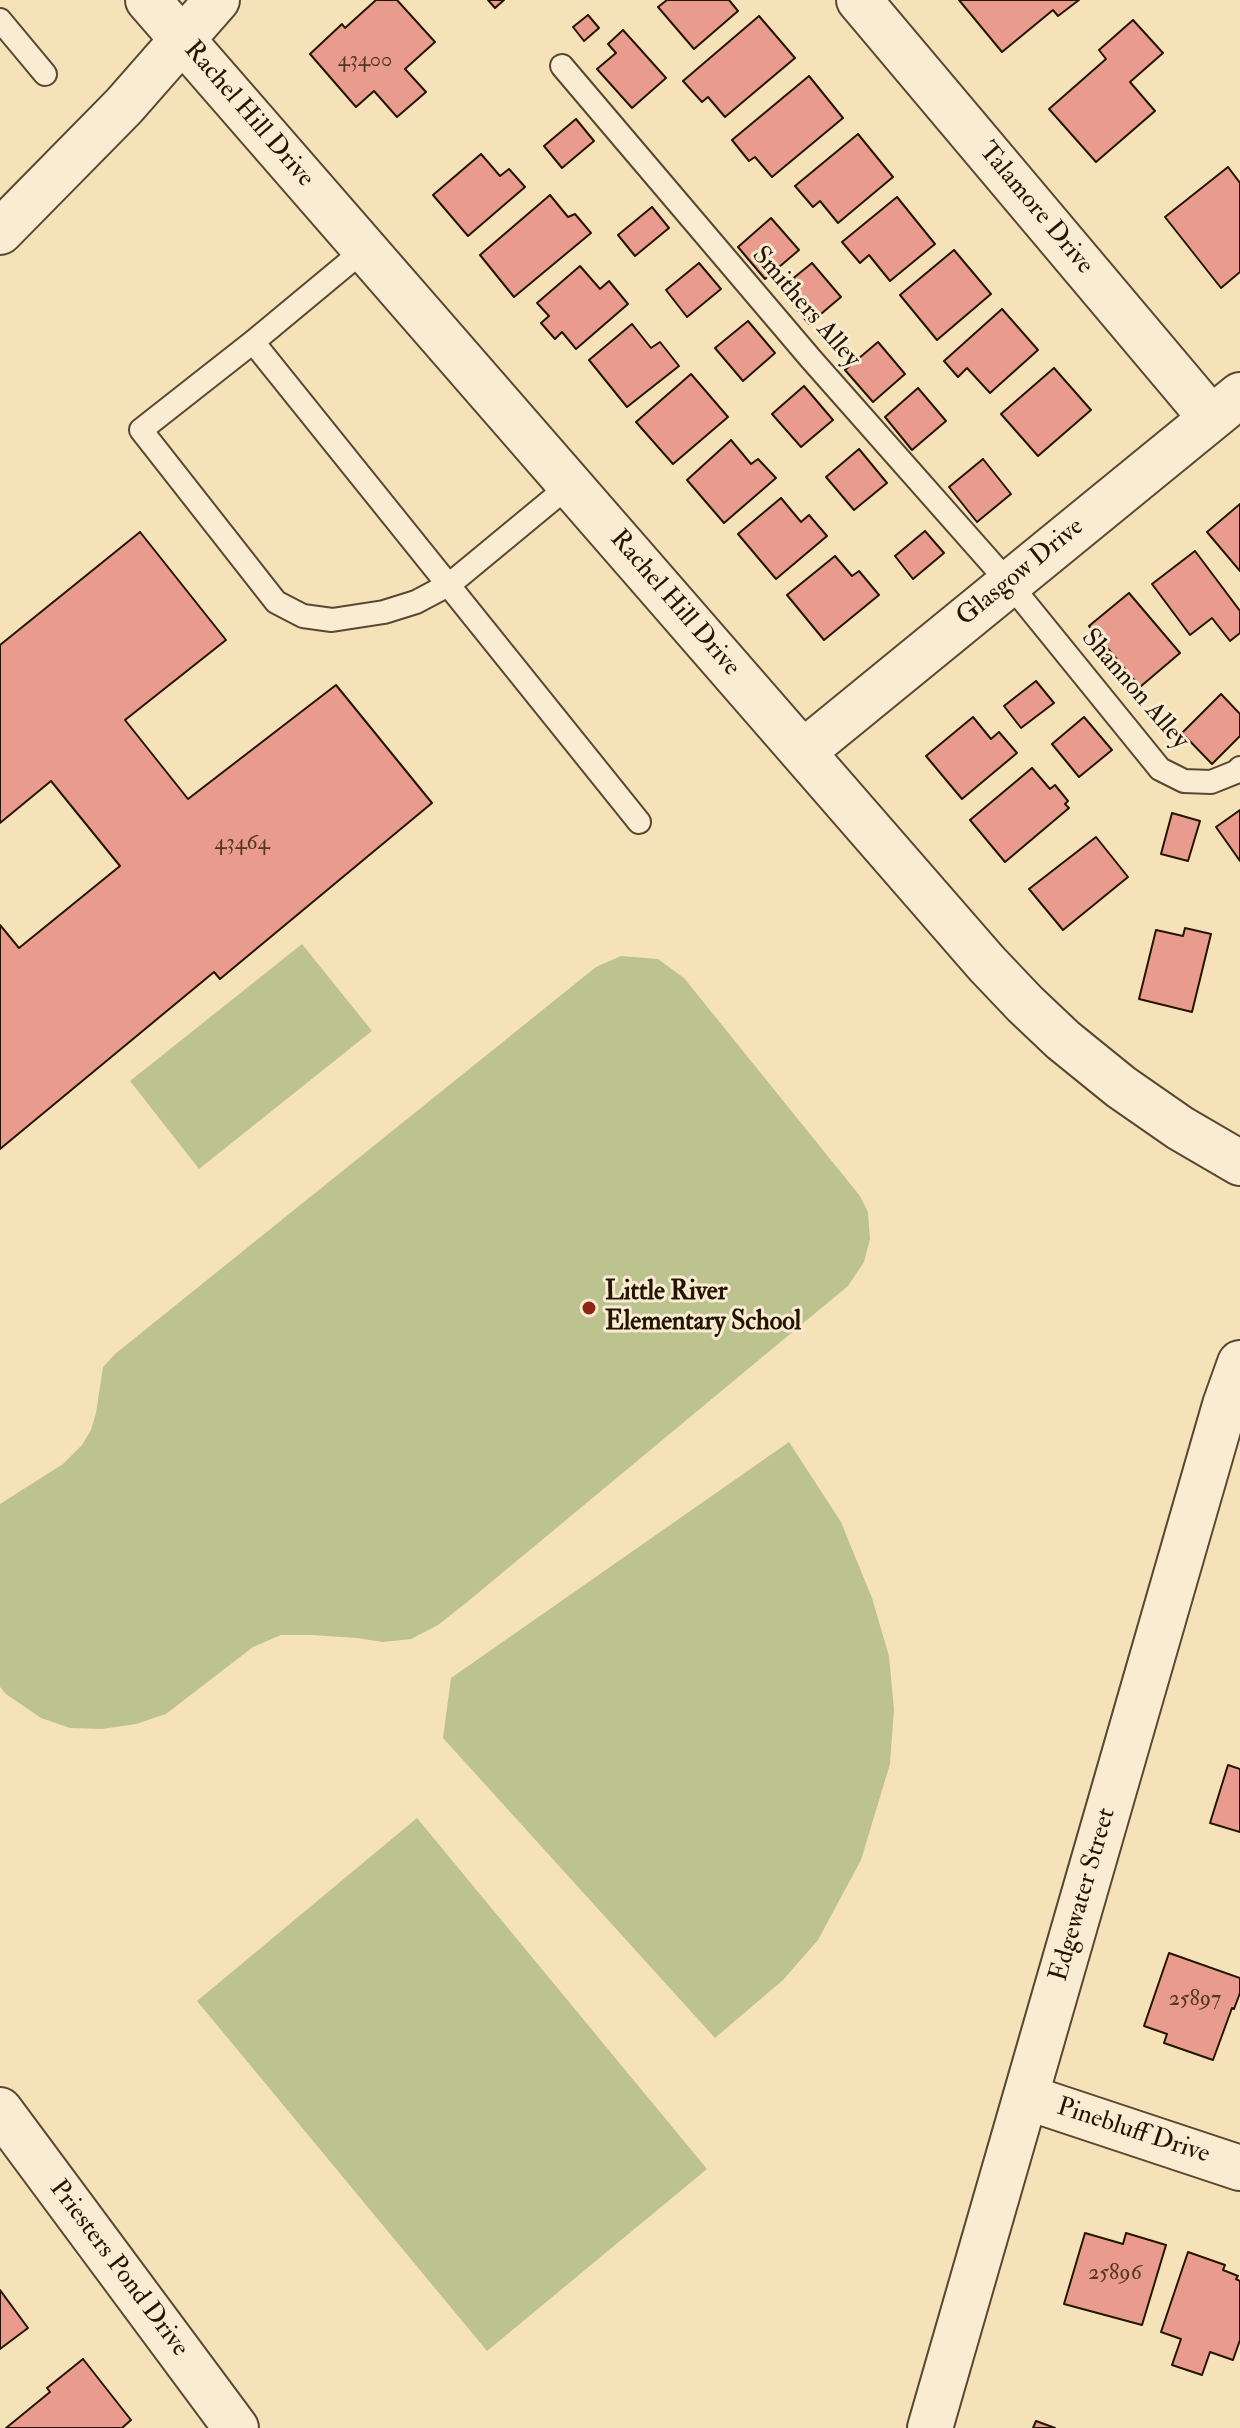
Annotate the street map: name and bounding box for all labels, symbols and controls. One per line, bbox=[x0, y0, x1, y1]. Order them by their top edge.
street label: Rachel Hill Drive bbox=[176, 36, 320, 194]
house number: 43400 bbox=[338, 48, 392, 74]
street label: Talamore Drive bbox=[971, 137, 1099, 281]
street label: Smithers Alley bbox=[744, 241, 866, 375]
street label: Glasgow Drive bbox=[951, 512, 1091, 634]
street label: Rachel Hill Drive bbox=[602, 525, 746, 683]
street label: Shannon Alley bbox=[1073, 624, 1195, 756]
house number: 43464 bbox=[214, 831, 270, 857]
place label: Little River Elementary School bbox=[605, 1277, 801, 1338]
marker: Little River Elementary School bbox=[580, 1299, 598, 1317]
street label: Edgewater Street bbox=[1044, 1805, 1124, 1985]
house number: 25897 bbox=[1169, 1987, 1221, 2013]
street label: Pinebluff Drive bbox=[1053, 2093, 1213, 2171]
street label: Priesters Pond Drive bbox=[42, 2175, 194, 2363]
house number: 25896 bbox=[1088, 2261, 1142, 2287]

